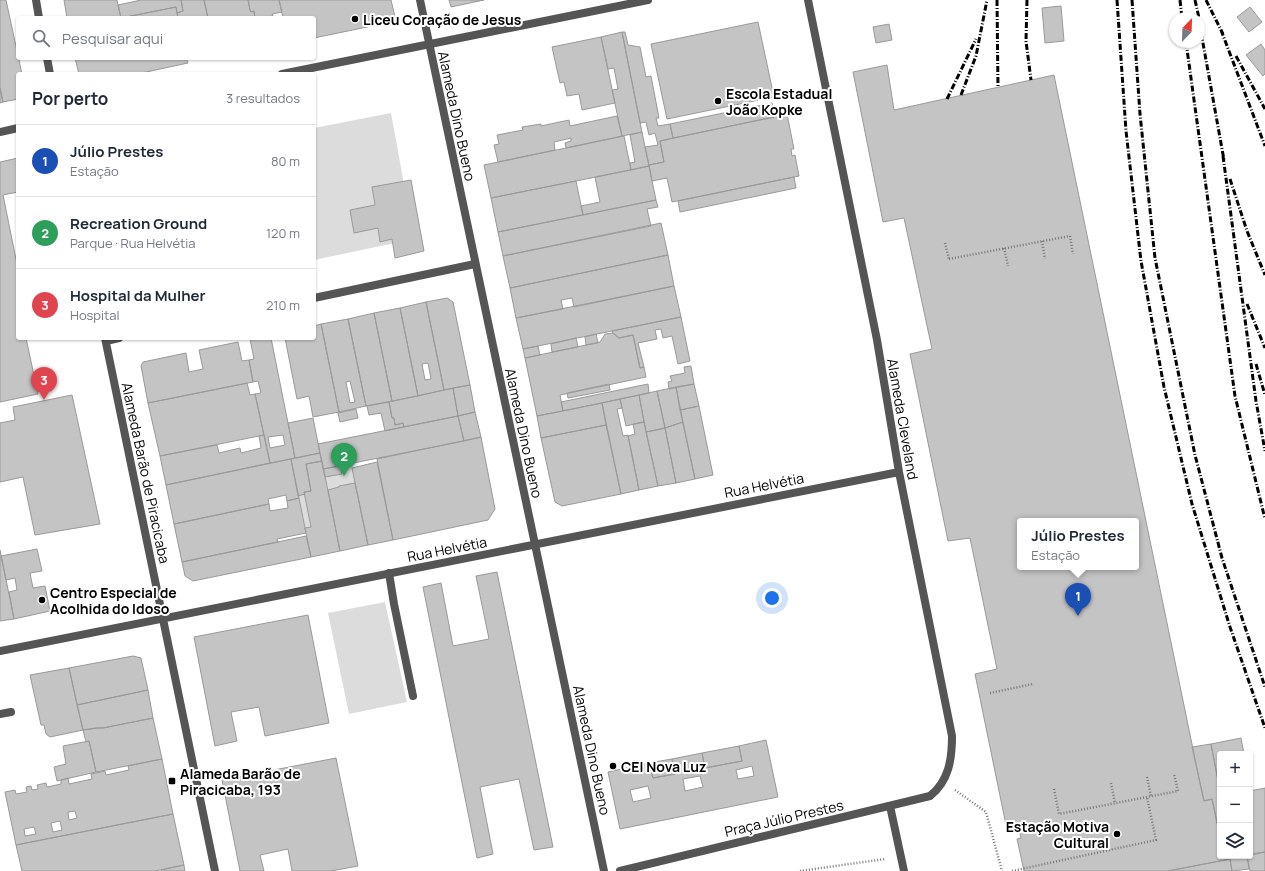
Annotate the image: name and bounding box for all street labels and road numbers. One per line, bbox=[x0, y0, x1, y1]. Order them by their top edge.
street label: Alameda Dino Bueno bbox=[434, 49, 480, 183]
street label: Alameda Cleveland bbox=[883, 357, 923, 481]
street label: Alameda Dino Bueno bbox=[501, 366, 547, 500]
street label: Alameda Barão de Piracicaba bbox=[118, 381, 174, 565]
street label: Rua Helvétia bbox=[723, 468, 805, 502]
street label: Rua Helvétia bbox=[406, 532, 488, 566]
street label: Alameda Dino Bueno bbox=[569, 683, 615, 817]
street label: Praça Júlio Prestes bbox=[723, 795, 845, 841]

